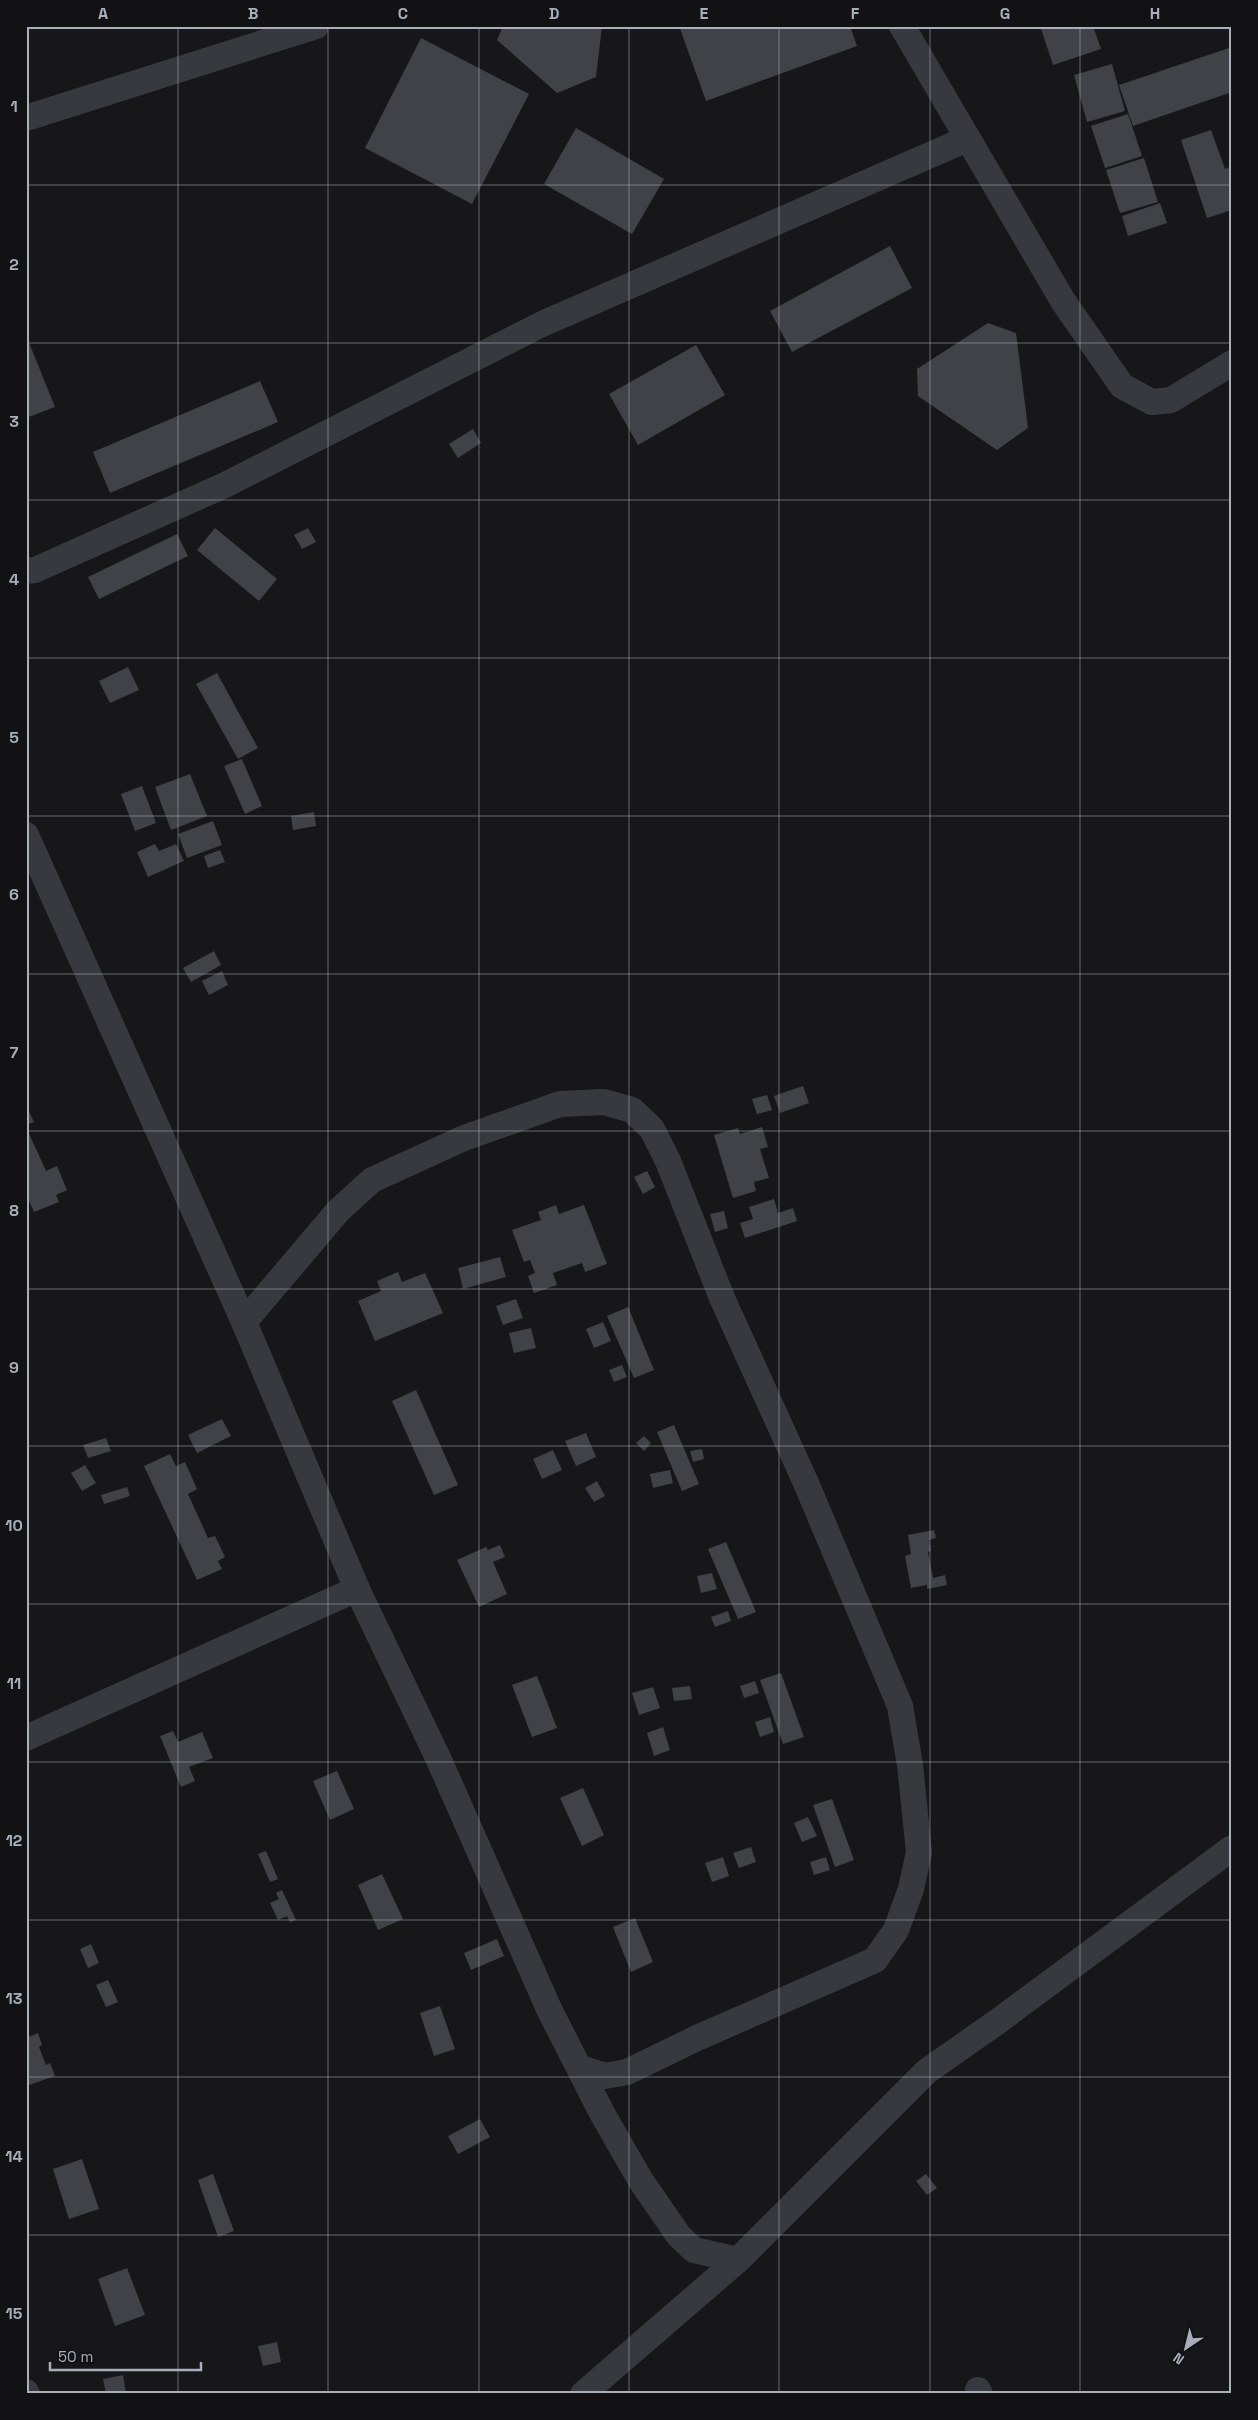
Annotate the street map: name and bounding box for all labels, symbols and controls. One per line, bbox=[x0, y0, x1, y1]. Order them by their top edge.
text: A bbox=[98, 3, 108, 24]
text: B bbox=[248, 3, 258, 24]
text: C bbox=[398, 3, 408, 24]
text: D bbox=[549, 3, 559, 24]
text: E bbox=[700, 3, 709, 24]
text: F bbox=[851, 3, 860, 24]
text: G bbox=[1000, 3, 1010, 24]
text: H bbox=[1150, 3, 1160, 24]
text: 1 bbox=[10, 96, 18, 117]
text: 2 bbox=[9, 254, 19, 275]
text: 3 bbox=[9, 411, 19, 432]
text: 4 bbox=[9, 569, 19, 590]
text: 5 bbox=[9, 727, 19, 748]
text: 6 bbox=[9, 884, 19, 905]
text: 7 bbox=[10, 1042, 19, 1063]
text: 8 bbox=[9, 1200, 19, 1221]
text: 9 bbox=[9, 1357, 19, 1378]
text: 10 bbox=[5, 1515, 23, 1536]
text: 11 bbox=[7, 1673, 21, 1694]
text: 12 bbox=[6, 1830, 22, 1851]
text: 13 bbox=[6, 1988, 23, 2009]
text: 14 bbox=[5, 2146, 23, 2167]
text: 15 bbox=[6, 2303, 23, 2324]
north arrow bbox=[1160, 2322, 1210, 2372]
scale bar bbox=[50, 2340, 201, 2372]
text: 50 m bbox=[58, 2347, 93, 2366]
text: N bbox=[1170, 2349, 1188, 2369]

